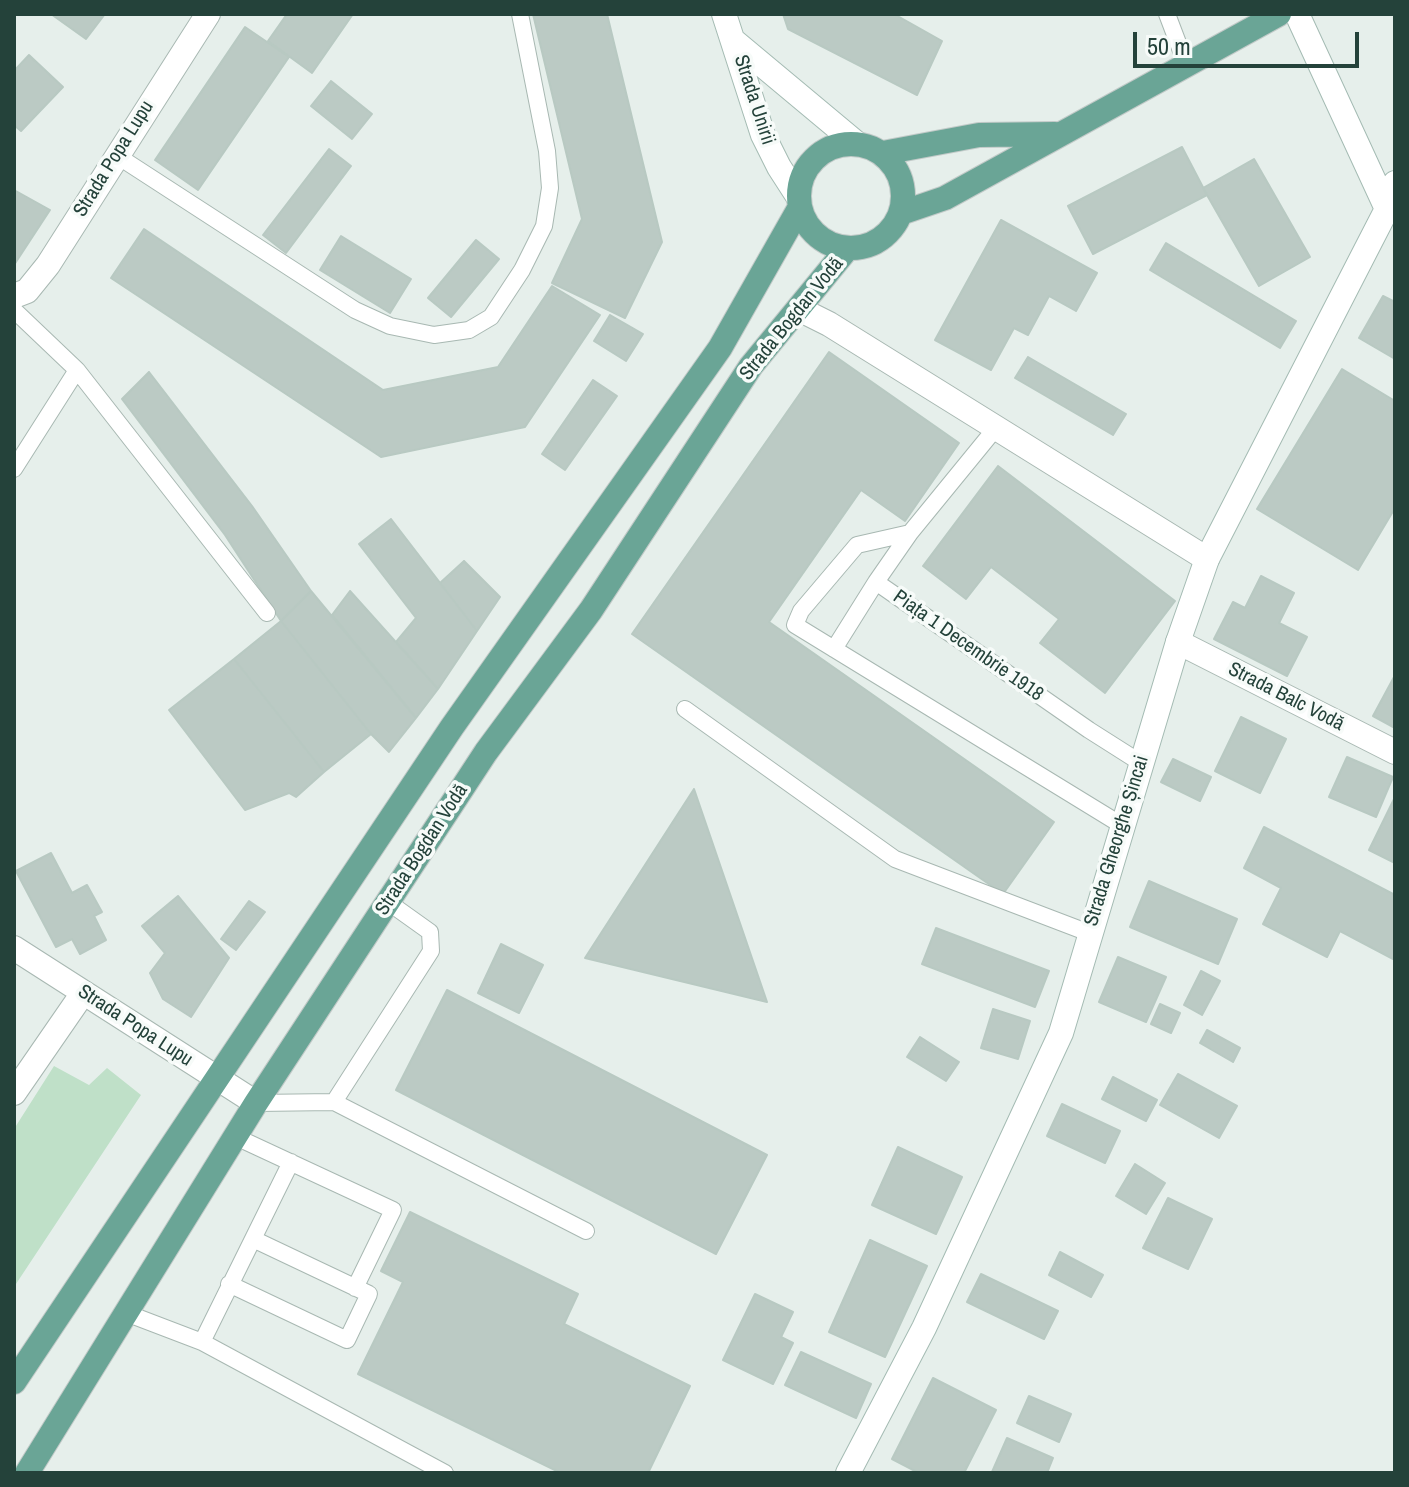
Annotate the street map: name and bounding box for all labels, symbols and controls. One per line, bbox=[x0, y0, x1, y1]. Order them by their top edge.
scale bar bbox=[1137, 16, 1363, 66]
text: 50 m bbox=[1147, 30, 1191, 62]
street label: Strada Unirii bbox=[728, 52, 780, 148]
street label: Strada Popa Lupu bbox=[69, 97, 159, 221]
street label: Strada Bogdan Vodă bbox=[735, 253, 849, 385]
street label: Piața 1 Decembrie 1918 bbox=[888, 585, 1048, 707]
street label: Strada Balc Vodă bbox=[1224, 658, 1348, 736]
street label: Strada Gheorghe Șincai bbox=[1080, 753, 1154, 929]
street label: Strada Bogdan Vodă bbox=[371, 780, 473, 920]
street label: Strada Popa Lupu bbox=[73, 980, 197, 1072]

